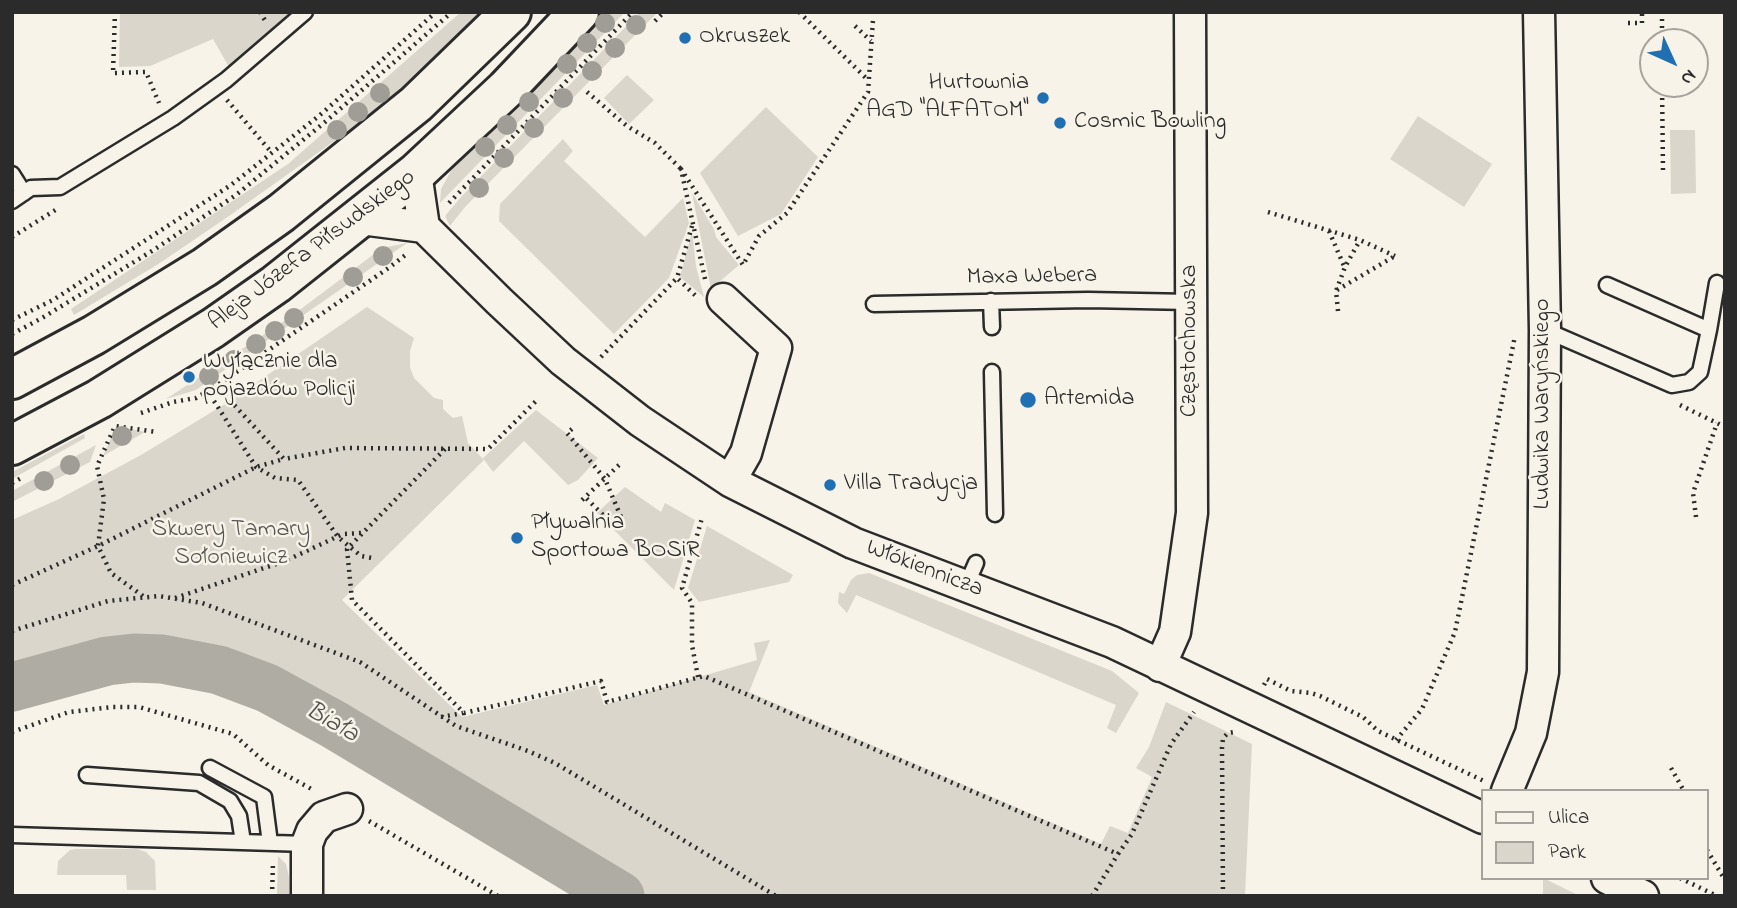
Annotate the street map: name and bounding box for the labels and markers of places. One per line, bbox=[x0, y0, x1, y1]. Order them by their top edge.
place label: Okruszek bbox=[699, 24, 790, 52]
marker: Okruszek bbox=[677, 30, 693, 46]
place label: Hurtownia AGD "ALFATOM" bbox=[866, 70, 1029, 126]
marker: Hurtownia AGD "ALFATOM" bbox=[1035, 90, 1051, 106]
place label: Cosmic Bowling bbox=[1074, 109, 1226, 137]
marker: Cosmic Bowling bbox=[1052, 115, 1068, 131]
place label: Wyłącznie dla pojazdów Policji bbox=[203, 349, 356, 405]
marker: Wyłącznie dla pojazdów Policji bbox=[181, 369, 197, 385]
place label: Artemida bbox=[1044, 386, 1134, 414]
marker: Artemida bbox=[1018, 390, 1038, 410]
place label: Villa Tradycja bbox=[844, 471, 978, 499]
marker: Villa Tradycja bbox=[822, 477, 838, 493]
place label: Pływalnia Sportowa BOSiR bbox=[531, 510, 700, 566]
marker: Pływalnia Sportowa BOSiR bbox=[509, 530, 525, 546]

